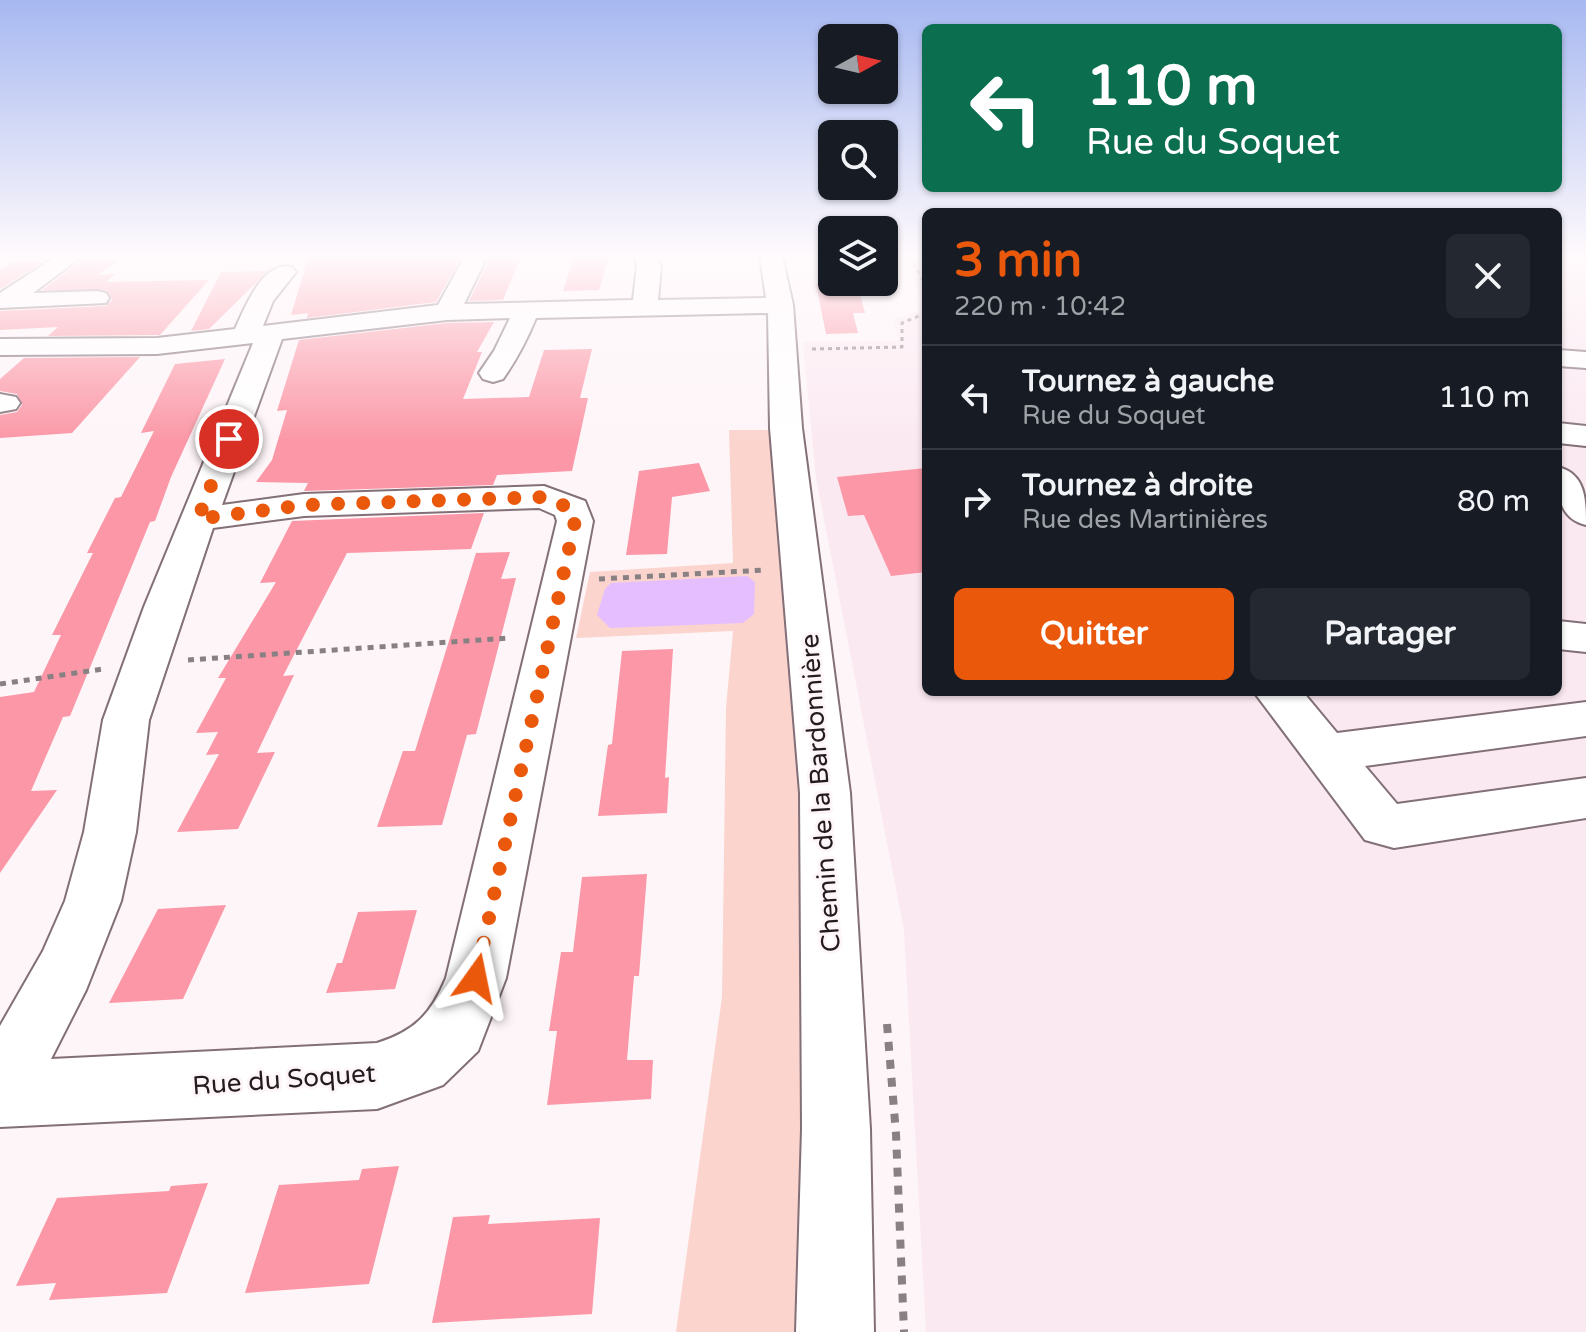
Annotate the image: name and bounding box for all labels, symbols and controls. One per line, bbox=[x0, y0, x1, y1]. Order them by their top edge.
north arrow bbox=[818, 24, 898, 104]
map controls bbox=[818, 24, 898, 296]
text: 110 m bbox=[1086, 53, 1257, 120]
icon: left bbox=[954, 56, 1058, 160]
button: search bbox=[818, 120, 898, 200]
text: Rue du Soquet bbox=[1086, 121, 1340, 164]
button: layers bbox=[818, 216, 898, 296]
text: 3 min bbox=[954, 232, 1082, 290]
button: close bbox=[1446, 234, 1530, 318]
text: 220 m · 10:42 bbox=[954, 291, 1126, 322]
text: Tournez à gauche bbox=[1022, 363, 1274, 400]
icon: left bbox=[954, 375, 998, 419]
text: 110 m bbox=[1438, 379, 1530, 416]
text: Rue du Soquet bbox=[1022, 400, 1206, 431]
pin bbox=[195, 405, 263, 473]
icon: arrive bbox=[207, 417, 251, 461]
text: Tournez à droite bbox=[1022, 467, 1253, 504]
icon: right bbox=[954, 479, 998, 523]
text: 80 m bbox=[1457, 483, 1530, 520]
text: Rue des Martinières bbox=[1022, 504, 1268, 535]
button: Quitter bbox=[954, 588, 1234, 680]
button: Partager bbox=[1250, 588, 1530, 680]
street label: Chemin de la Bardonnière bbox=[794, 633, 847, 953]
position arrow bbox=[434, 936, 518, 1020]
street label: Rue du Soquet bbox=[191, 1058, 377, 1101]

